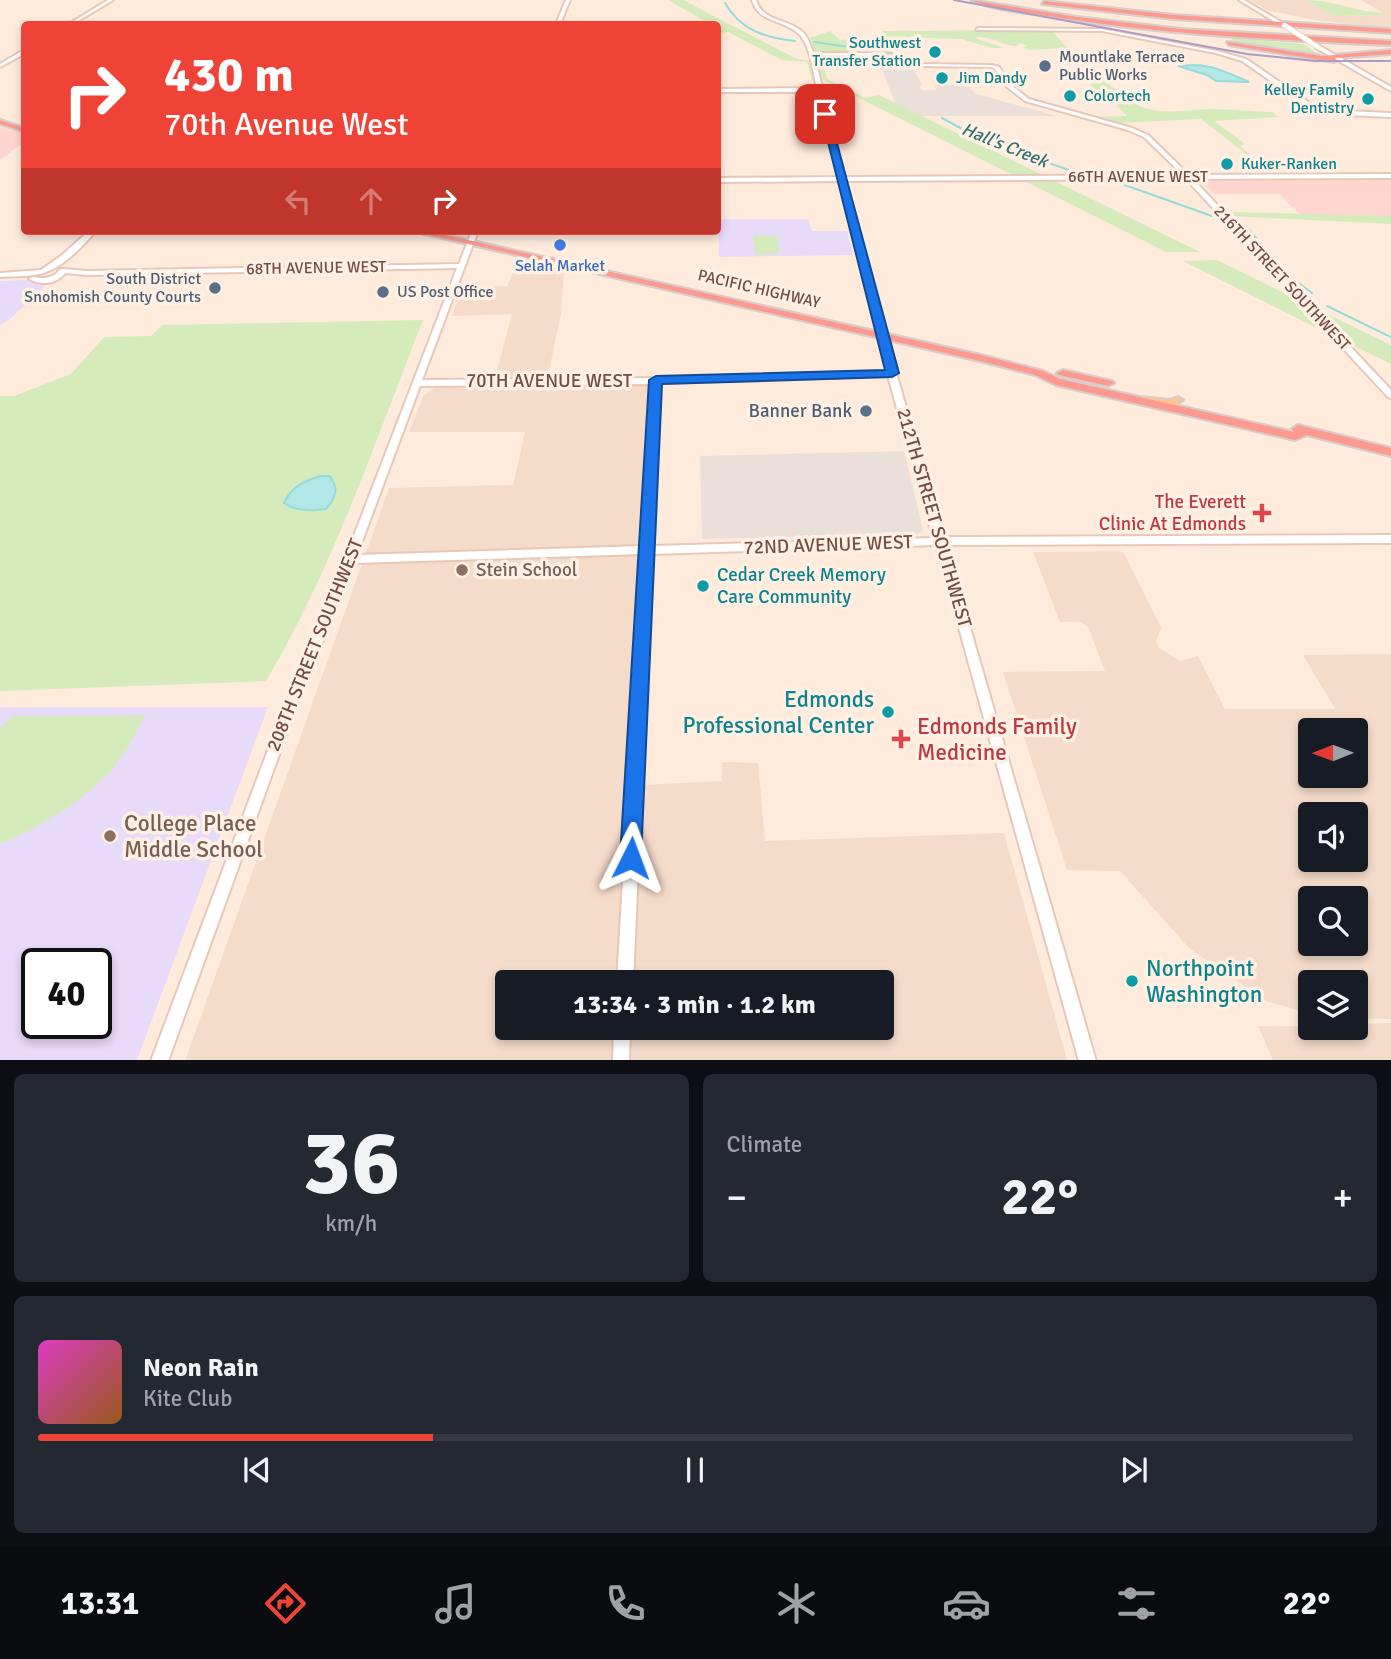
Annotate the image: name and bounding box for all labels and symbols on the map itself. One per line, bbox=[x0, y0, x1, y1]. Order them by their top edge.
place label: Southwest Transfer Station bbox=[812, 33, 921, 71]
marker: Southwest Transfer Station bbox=[927, 44, 943, 60]
place label: Mountlake Terrace Public Works bbox=[1059, 47, 1185, 85]
marker: Mountlake Terrace Public Works bbox=[1037, 58, 1053, 74]
place label: Jim Dandy bbox=[956, 68, 1027, 88]
marker: Jim Dandy bbox=[934, 70, 950, 86]
place label: Kelley Family Dentistry bbox=[1264, 80, 1355, 118]
pin bbox=[795, 84, 855, 144]
place label: Colortech bbox=[1084, 86, 1151, 106]
marker: Colortech bbox=[1062, 88, 1078, 104]
marker: Kelley Family Dentistry bbox=[1360, 91, 1376, 107]
water label: Hall's Creek bbox=[959, 118, 1053, 173]
place label: Kuker-Ranken bbox=[1241, 154, 1337, 174]
marker: Kuker-Ranken bbox=[1219, 156, 1235, 172]
street label: 66TH AVENUE WEST bbox=[1068, 167, 1208, 187]
street label: 216TH STREET SOUTHWEST bbox=[1209, 201, 1355, 355]
marker: Selah Market bbox=[552, 237, 568, 253]
place label: Selah Market bbox=[515, 256, 605, 276]
street label: 68TH AVENUE WEST bbox=[246, 257, 386, 279]
street label: PACIFIC HIGHWAY bbox=[696, 265, 822, 313]
place label: South District Snohomish County Courts bbox=[24, 269, 201, 307]
marker: South District Snohomish County Courts bbox=[207, 280, 223, 296]
place label: US Post Office bbox=[397, 282, 493, 302]
marker: US Post Office bbox=[375, 284, 391, 300]
street label: 70TH AVENUE WEST bbox=[466, 369, 633, 393]
place label: Banner Bank bbox=[748, 399, 852, 423]
marker: Banner Bank bbox=[858, 403, 874, 419]
street label: 212TH STREET SOUTHWEST bbox=[891, 406, 977, 631]
place label: The Everett Clinic At Edmonds bbox=[1099, 490, 1246, 536]
marker: The Everett Clinic At Edmonds bbox=[1252, 503, 1272, 523]
street label: 72ND AVENUE WEST bbox=[743, 530, 914, 560]
street label: 208TH STREET SOUTHWEST bbox=[261, 535, 369, 755]
place label: Stein School bbox=[476, 558, 577, 582]
marker: Stein School bbox=[454, 562, 470, 578]
place label: Cedar Creek Memory Care Community bbox=[717, 563, 886, 609]
marker: Cedar Creek Memory Care Community bbox=[695, 578, 711, 594]
place label: Edmonds Professional Center bbox=[683, 685, 875, 740]
marker: Edmonds Professional Center bbox=[880, 704, 896, 720]
place label: Edmonds Family Medicine bbox=[917, 712, 1077, 767]
north arrow bbox=[1298, 718, 1368, 788]
marker: Edmonds Family Medicine bbox=[891, 729, 911, 749]
place label: College Place Middle School bbox=[124, 809, 263, 864]
position arrow bbox=[594, 821, 668, 895]
marker: College Place Middle School bbox=[102, 828, 118, 844]
speed limit sign: 40 bbox=[21, 948, 112, 1039]
place label: Northpoint Washington bbox=[1146, 954, 1262, 1009]
marker: Northpoint Washington bbox=[1124, 973, 1140, 989]

